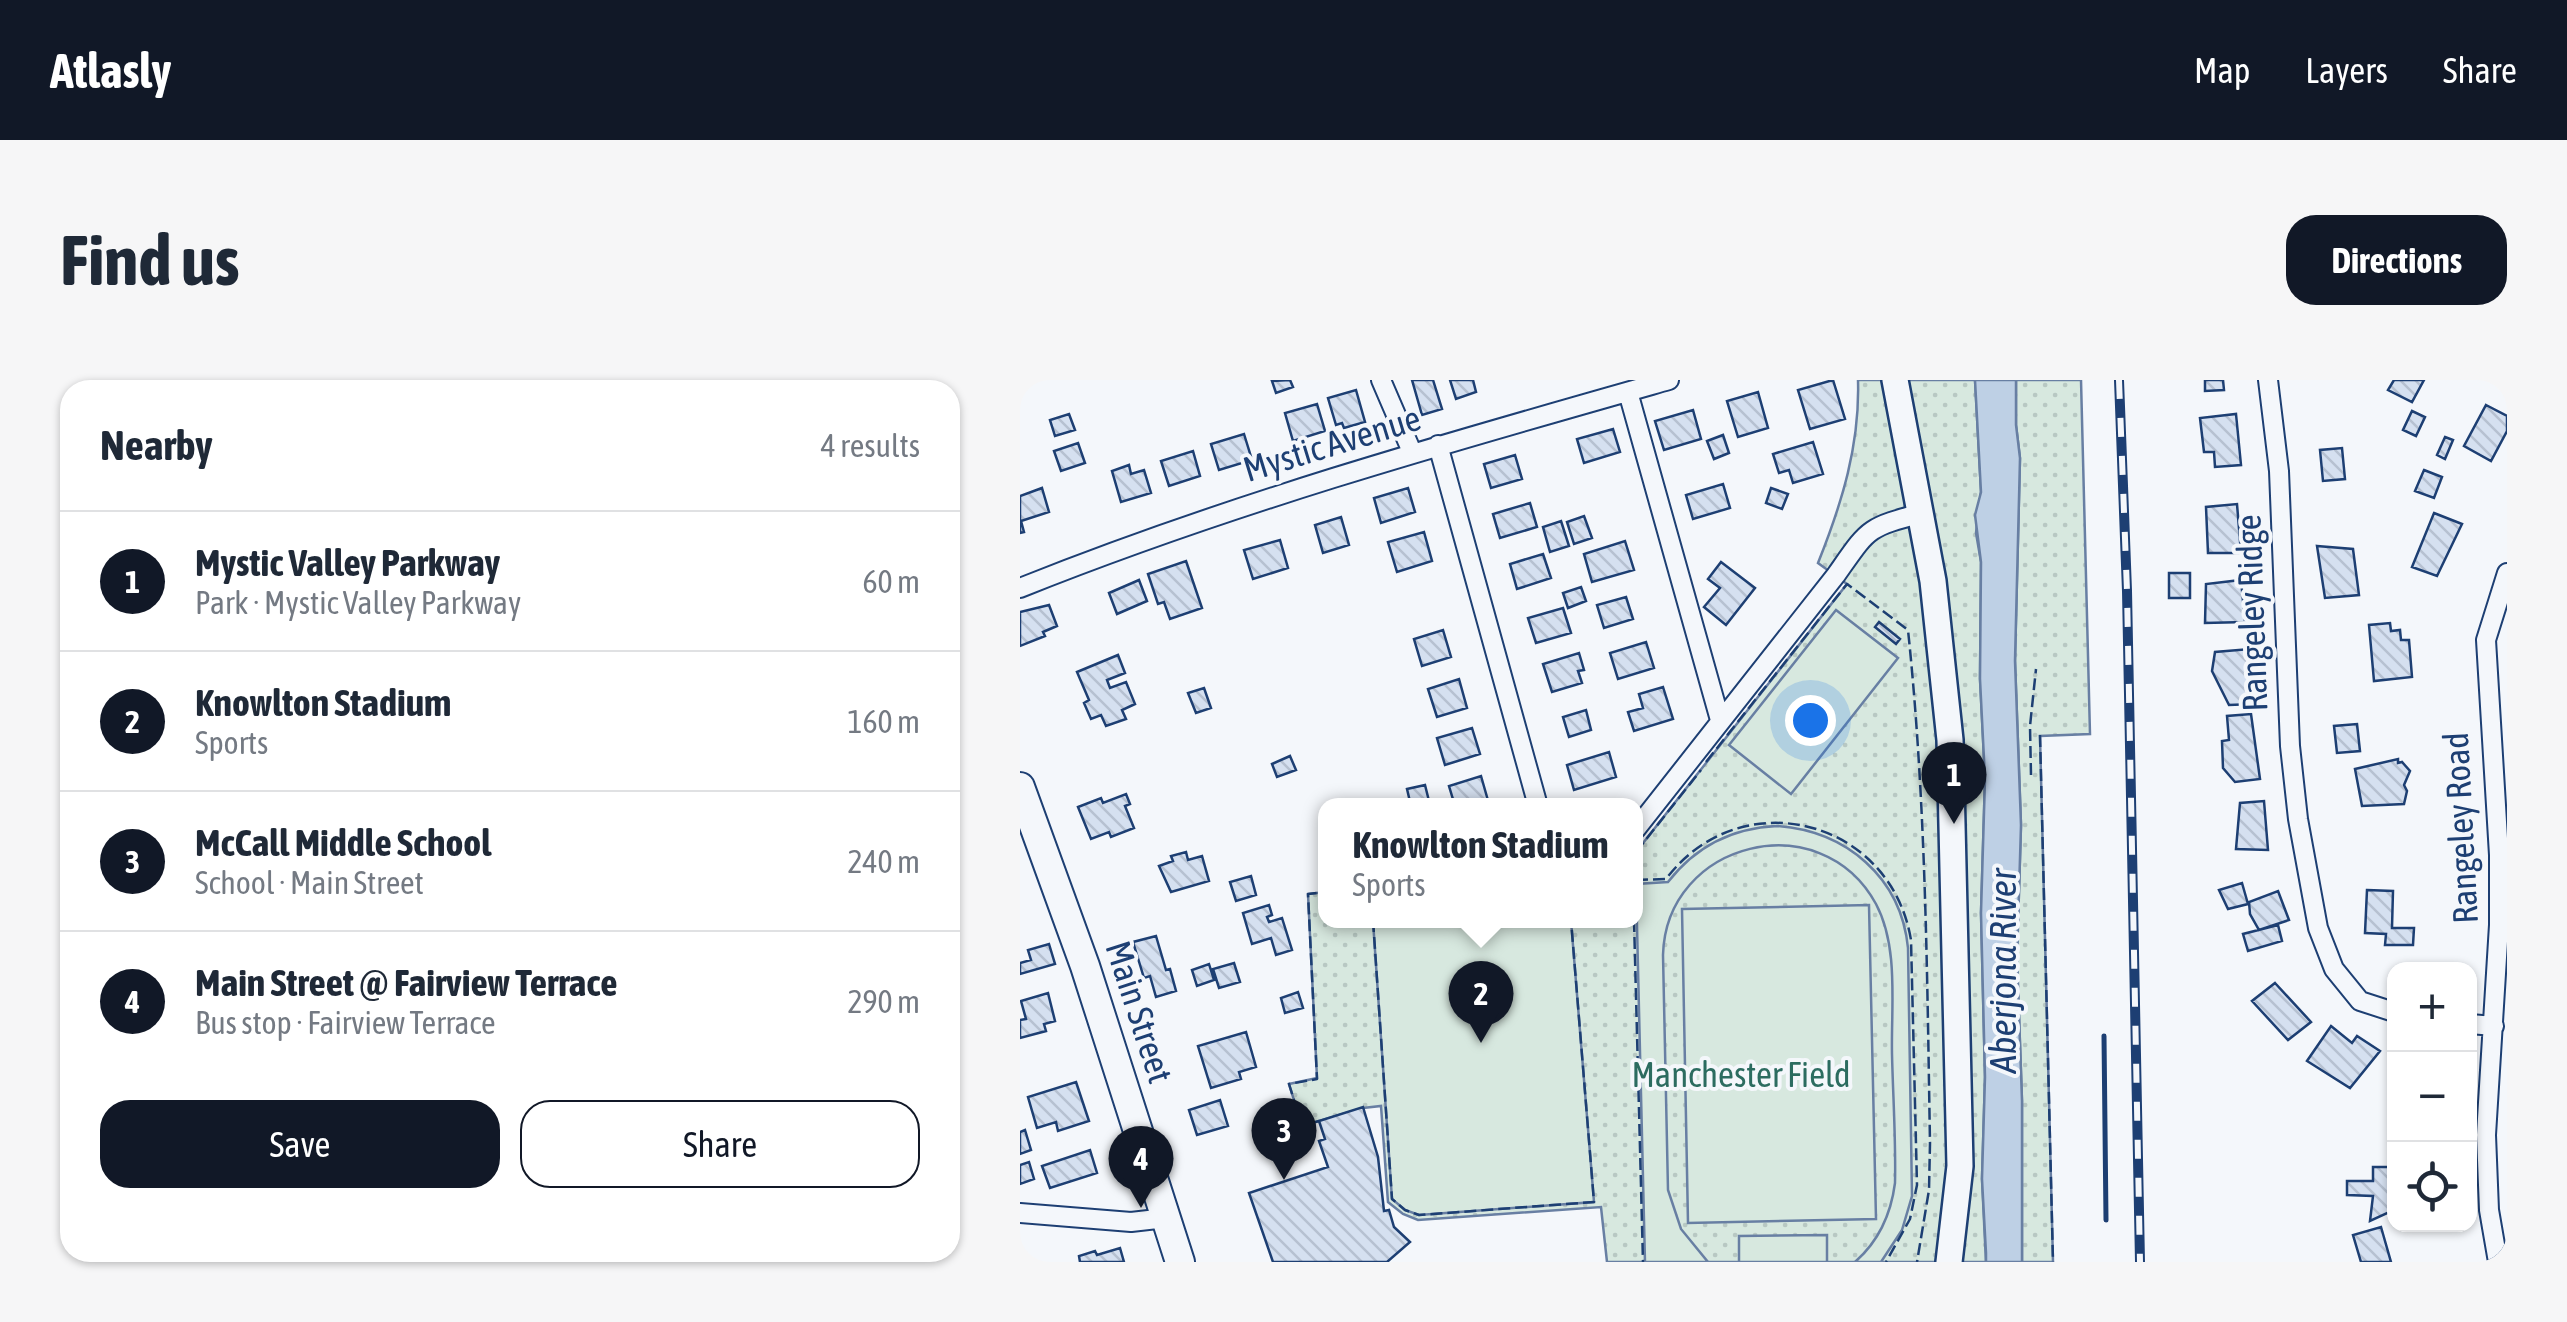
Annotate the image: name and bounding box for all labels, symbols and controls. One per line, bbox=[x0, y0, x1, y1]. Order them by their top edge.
text: Atlasly bbox=[50, 43, 171, 98]
text: Map bbox=[2194, 50, 2250, 90]
text: Layers bbox=[2305, 50, 2388, 90]
text: Share bbox=[2443, 50, 2517, 90]
button: Directions bbox=[2286, 215, 2507, 305]
text: Find us bbox=[60, 220, 240, 300]
street label: Mystic Avenue bbox=[1238, 397, 1425, 489]
text: Nearby bbox=[100, 421, 213, 469]
text: 4 results bbox=[821, 427, 920, 464]
street label: Rangeley Ridge bbox=[2228, 514, 2274, 712]
text: Mystic Valley Parkway bbox=[195, 541, 500, 584]
text: 1 bbox=[125, 563, 140, 600]
text: 60 m bbox=[862, 563, 920, 600]
text: Park · Mystic Valley Parkway bbox=[195, 584, 521, 621]
text: Knowlton Stadium bbox=[195, 681, 451, 724]
your location bbox=[1785, 695, 1836, 746]
text: 2 bbox=[125, 703, 140, 740]
text: 160 m bbox=[847, 703, 920, 740]
text: Sports bbox=[195, 724, 268, 761]
street label: Rangeley Road bbox=[2435, 731, 2485, 925]
pin: 1 bbox=[1922, 742, 1986, 824]
popup bbox=[1318, 798, 1643, 928]
text: McCall Middle School bbox=[195, 821, 491, 864]
text: Knowlton Stadium bbox=[1352, 823, 1609, 866]
text: 3 bbox=[125, 843, 140, 880]
text: 240 m bbox=[847, 843, 920, 880]
text: School · Main Street bbox=[195, 864, 424, 901]
text: Sports bbox=[1352, 866, 1426, 903]
water label: Aberjona River bbox=[1981, 867, 2024, 1074]
street label: Main Street bbox=[1098, 936, 1182, 1087]
pin: 2 bbox=[1448, 960, 1514, 1043]
text: Main Street @ Fairview Terrace bbox=[195, 961, 618, 1004]
map controls bbox=[2387, 962, 2477, 1232]
button: + bbox=[2387, 962, 2477, 1052]
text: 4 bbox=[125, 983, 140, 1020]
text: 290 m bbox=[847, 983, 920, 1020]
text: Bus stop · Fairview Terrace bbox=[195, 1004, 496, 1041]
button: − bbox=[2387, 1052, 2477, 1142]
park label: Manchester Field bbox=[1631, 1054, 1851, 1094]
pin: 3 bbox=[1252, 1098, 1316, 1180]
button: Save bbox=[100, 1100, 500, 1188]
button: Share bbox=[520, 1100, 920, 1188]
pin: 4 bbox=[1108, 1126, 1174, 1208]
button: locate bbox=[2387, 1142, 2477, 1232]

